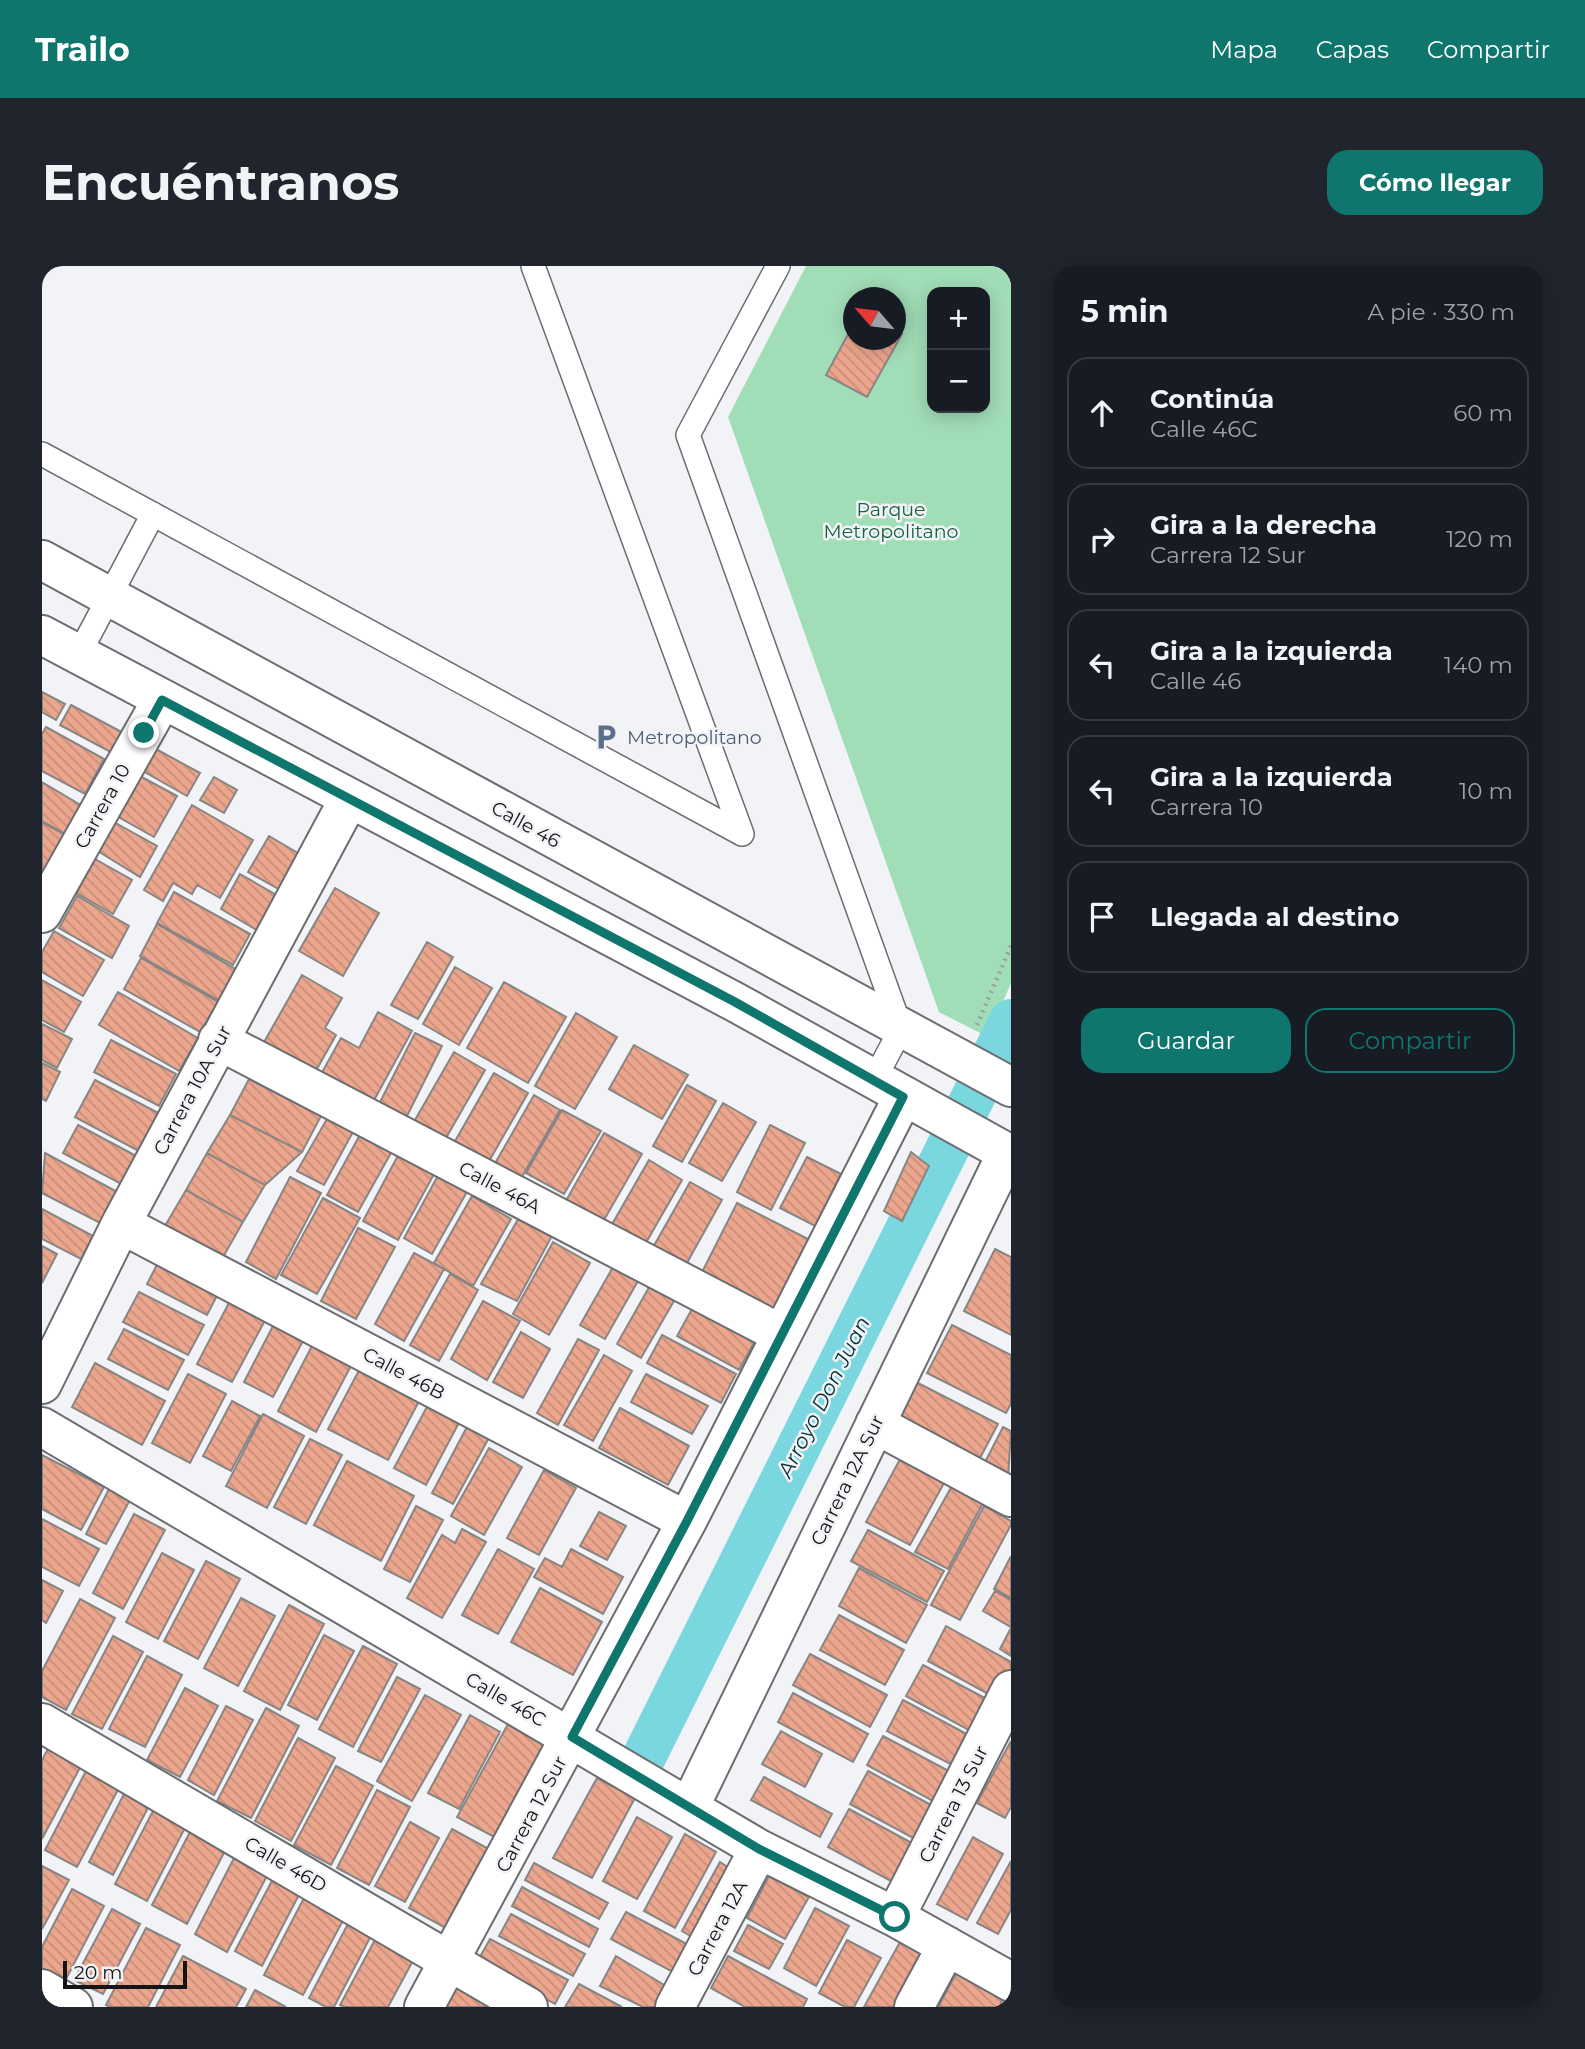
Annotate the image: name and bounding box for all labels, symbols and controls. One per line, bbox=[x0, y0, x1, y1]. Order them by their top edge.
text: Trailo bbox=[35, 29, 130, 69]
text: Mapa bbox=[1210, 35, 1278, 64]
text: Capas bbox=[1316, 35, 1389, 64]
text: Compartir bbox=[1427, 35, 1550, 64]
button: Cómo llegar bbox=[1327, 150, 1543, 215]
text: Encuéntranos bbox=[42, 153, 399, 212]
north arrow bbox=[843, 287, 906, 350]
map controls bbox=[927, 287, 990, 413]
button: + bbox=[927, 287, 990, 350]
text: 5 min bbox=[1081, 293, 1169, 330]
text: A pie · 330 m bbox=[1367, 298, 1515, 326]
button: − bbox=[927, 350, 990, 413]
text: Continúa bbox=[1150, 383, 1274, 415]
icon: ahead bbox=[1083, 394, 1121, 432]
text: 60 m bbox=[1453, 399, 1513, 427]
text: Calle 46C bbox=[1150, 415, 1258, 443]
park label: Parque Metropolitano bbox=[824, 498, 958, 543]
text: Gira a la derecha bbox=[1150, 509, 1377, 541]
icon: right bbox=[1083, 520, 1121, 558]
text: 120 m bbox=[1446, 525, 1513, 553]
text: Carrera 12 Sur bbox=[1150, 541, 1306, 569]
text: Gira a la izquierda bbox=[1150, 635, 1393, 667]
icon: left bbox=[1083, 646, 1121, 684]
text: 140 m bbox=[1444, 651, 1513, 679]
text: Calle 46 bbox=[1150, 667, 1241, 695]
route end bbox=[128, 717, 159, 748]
parking icon: Metropolitano bbox=[591, 722, 621, 752]
place label: Metropolitano bbox=[627, 726, 762, 749]
street label: Carrera 10 bbox=[70, 760, 135, 853]
text: Gira a la izquierda bbox=[1150, 761, 1393, 793]
icon: left bbox=[1083, 772, 1121, 810]
text: 10 m bbox=[1459, 777, 1513, 805]
text: Carrera 10 bbox=[1150, 793, 1263, 821]
street label: Calle 46 bbox=[487, 796, 564, 853]
icon: arrive bbox=[1083, 898, 1121, 936]
text: Llegada al destino bbox=[1150, 901, 1399, 933]
button: Guardar bbox=[1081, 1008, 1291, 1073]
button: Compartir bbox=[1305, 1008, 1515, 1073]
street label: Carrera 10A Sur bbox=[149, 1021, 236, 1159]
street label: Calle 46A bbox=[455, 1156, 545, 1219]
water label: Arroyo Don Juan bbox=[771, 1312, 875, 1483]
street label: Calle 46B bbox=[359, 1342, 449, 1405]
street label: Carrera 12A Sur bbox=[806, 1411, 889, 1549]
street label: Calle 46C bbox=[462, 1667, 550, 1732]
street label: Carrera 13 Sur bbox=[914, 1742, 993, 1867]
street label: Carrera 12 Sur bbox=[491, 1752, 572, 1876]
street label: Calle 46D bbox=[241, 1832, 331, 1897]
street label: Carrera 12A bbox=[683, 1876, 752, 1980]
route start bbox=[879, 1901, 910, 1932]
scale bar bbox=[63, 1958, 187, 1990]
text: 20 m bbox=[74, 1961, 122, 1984]

